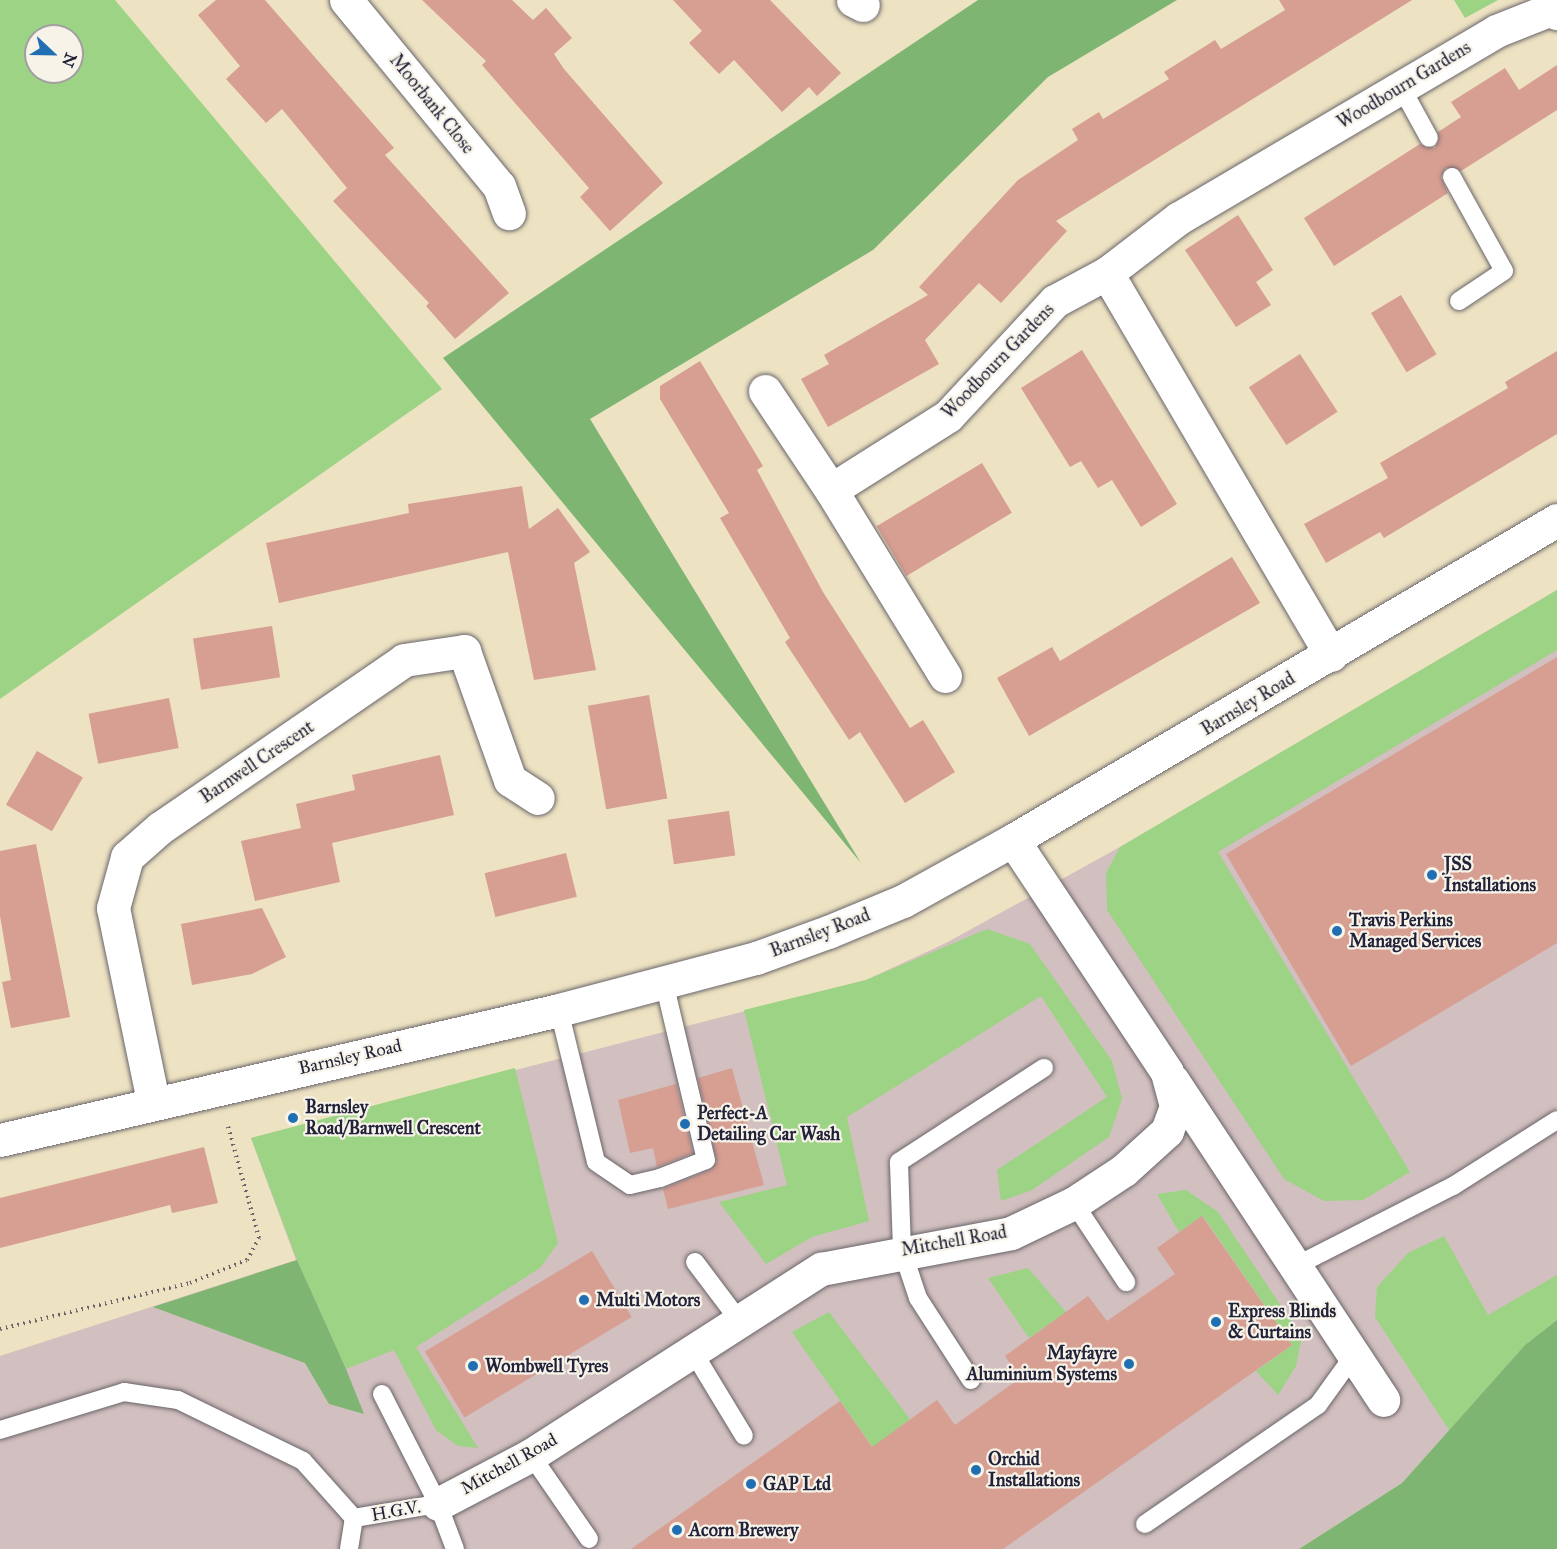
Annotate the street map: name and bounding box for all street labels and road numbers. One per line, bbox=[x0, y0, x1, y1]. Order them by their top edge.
street label: Woodbourn Gardens bbox=[1333, 37, 1475, 133]
street label: Moorbank Close bbox=[385, 50, 479, 158]
street label: Woodbourn Gardens bbox=[937, 299, 1059, 423]
street label: Barnsley Road bbox=[1197, 668, 1299, 740]
street label: Barnwell Crescent bbox=[196, 716, 318, 808]
street label: Barnsley Road bbox=[767, 904, 873, 962]
street label: Barnsley Road bbox=[296, 1035, 404, 1079]
street label: Mitchell Road bbox=[900, 1221, 1008, 1261]
street label: Mitchell Road bbox=[457, 1429, 561, 1499]
street label: H.G.V. bbox=[370, 1496, 422, 1526]

